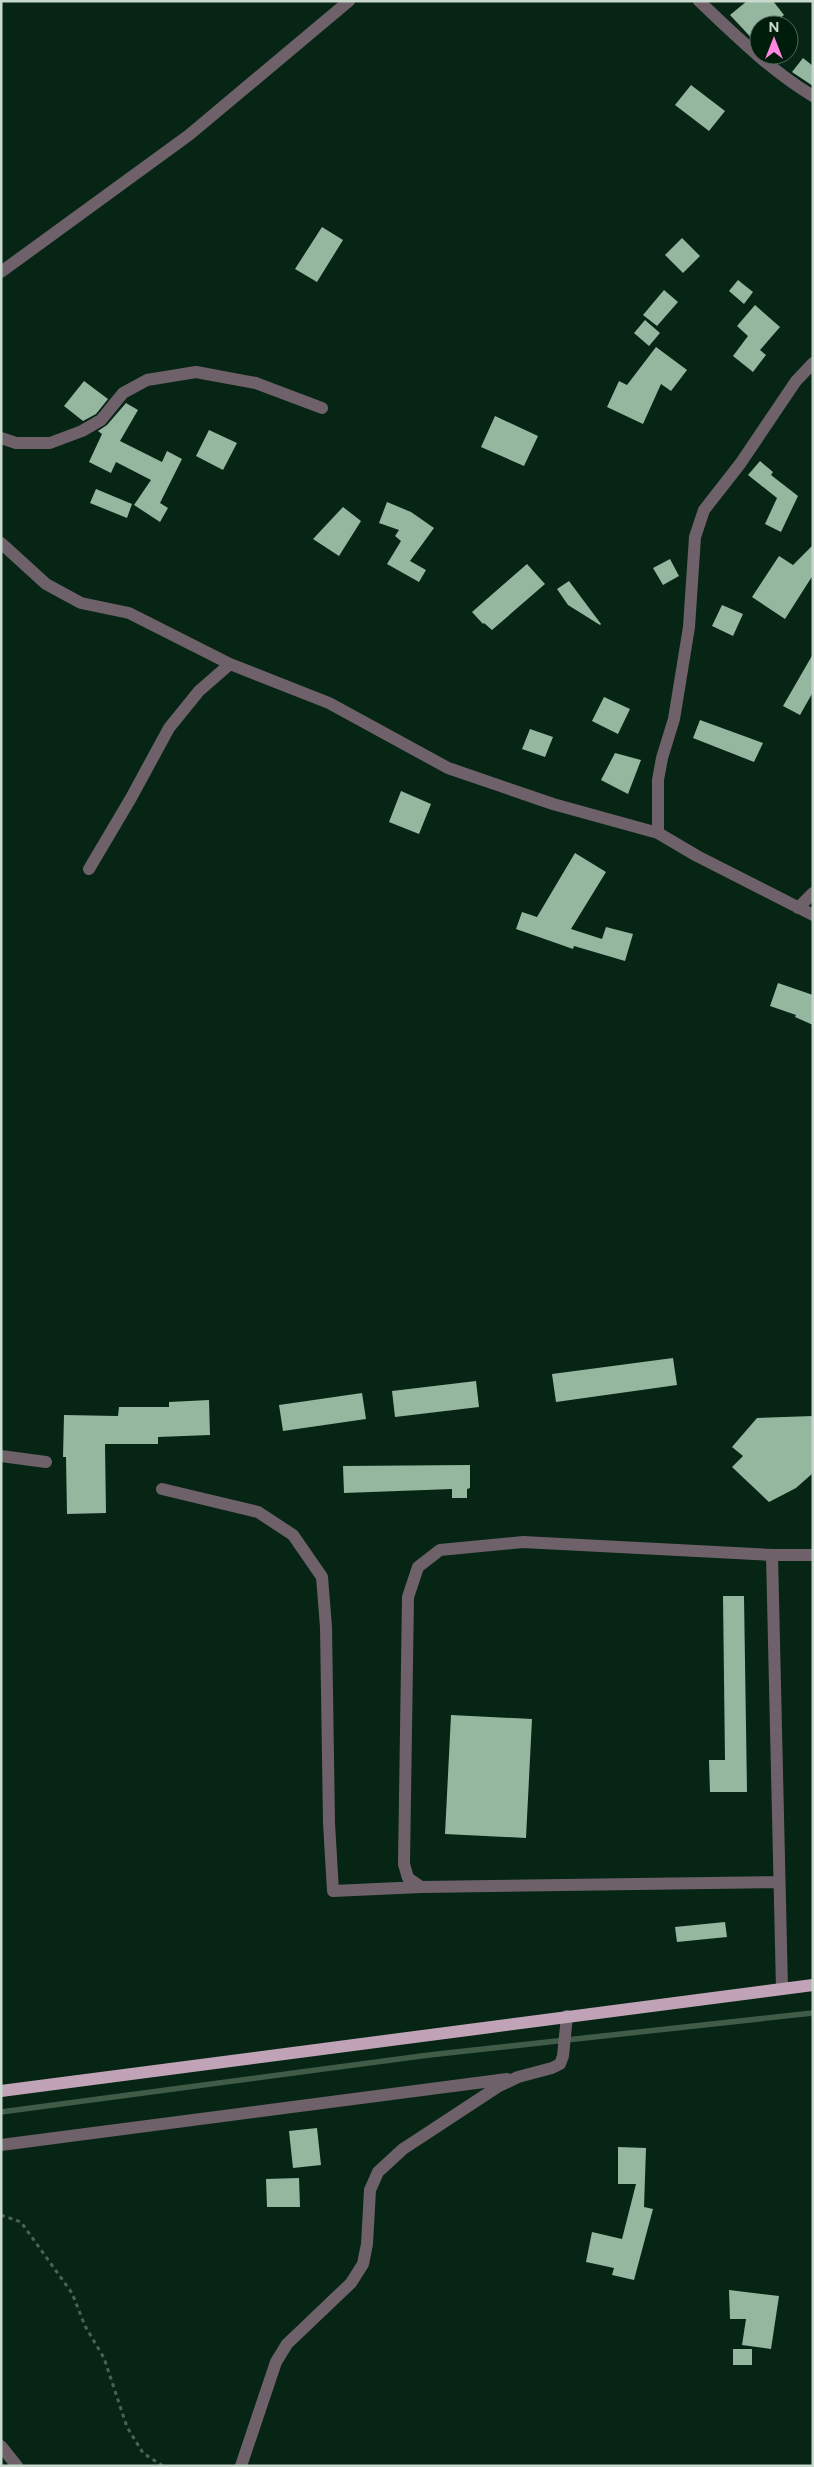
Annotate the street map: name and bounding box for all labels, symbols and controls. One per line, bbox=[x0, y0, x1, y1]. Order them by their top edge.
north arrow bbox=[749, 15, 799, 65]
text: N bbox=[769, 19, 779, 36]

